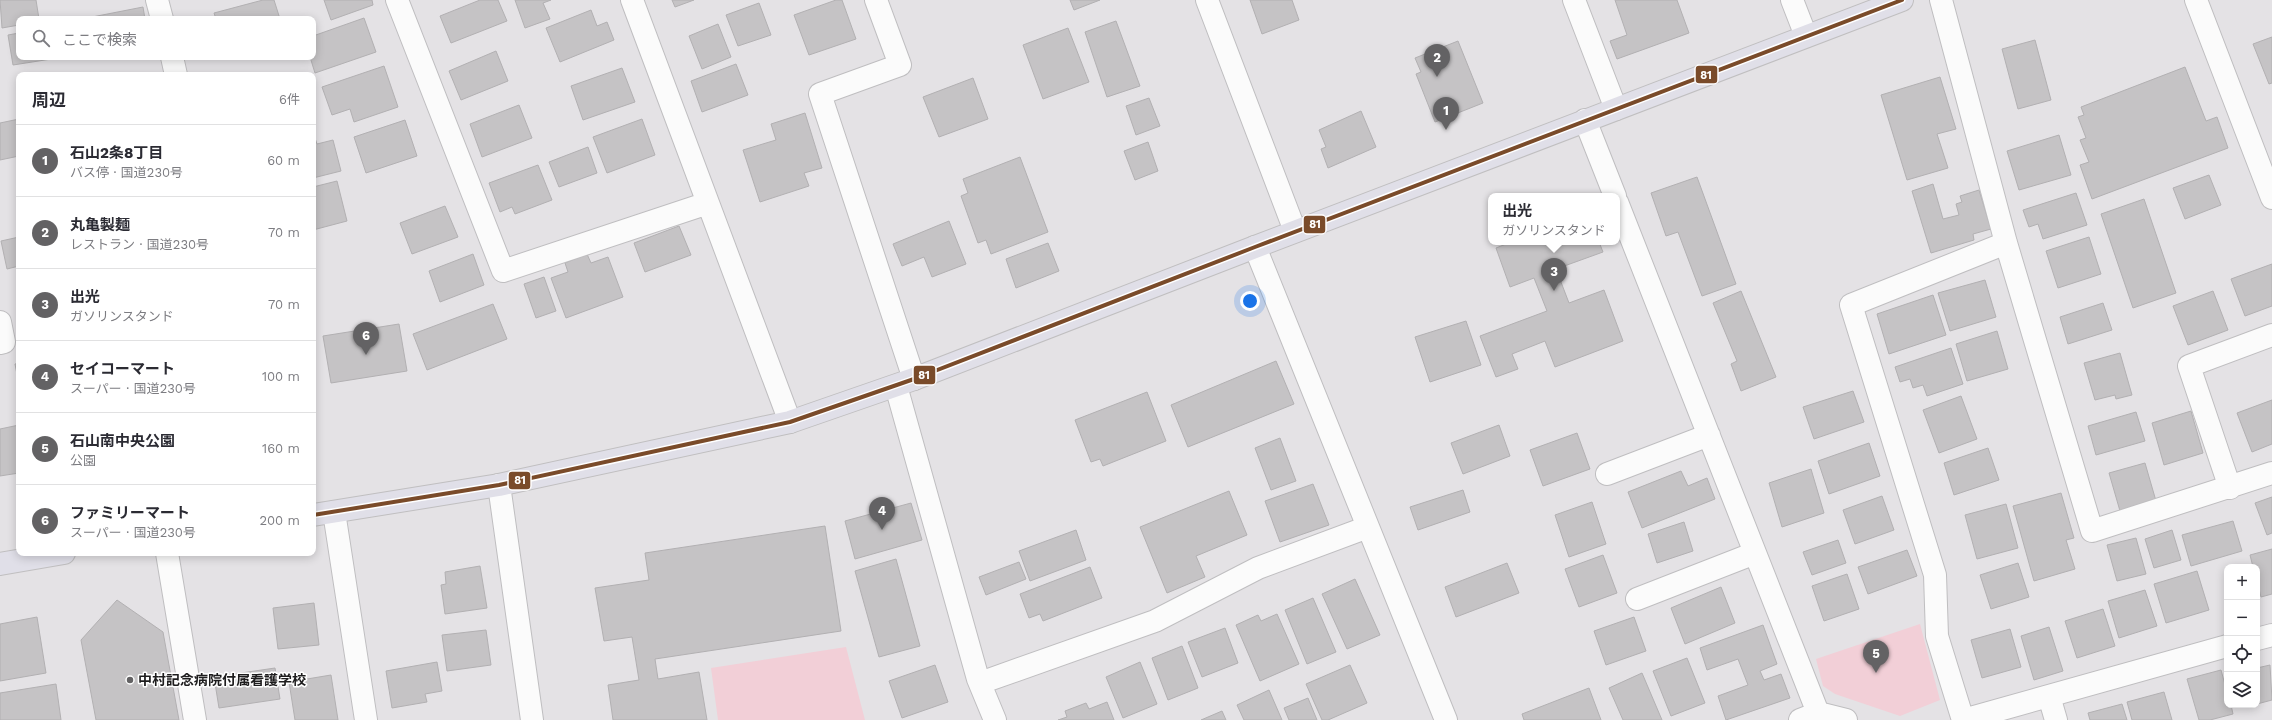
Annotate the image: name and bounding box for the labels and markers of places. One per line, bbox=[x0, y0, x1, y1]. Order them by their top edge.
pin: 2 bbox=[1424, 44, 1450, 77]
pin: 1 bbox=[1433, 97, 1459, 130]
pin: 3 bbox=[1541, 258, 1567, 291]
pin: 6 bbox=[353, 322, 379, 355]
pin: 4 bbox=[869, 497, 895, 530]
pin: 5 bbox=[1863, 640, 1889, 673]
place label: 中村記念病院付属看護学校 bbox=[138, 672, 306, 688]
marker: 中村記念病院付属看護学校 bbox=[125, 675, 135, 685]

